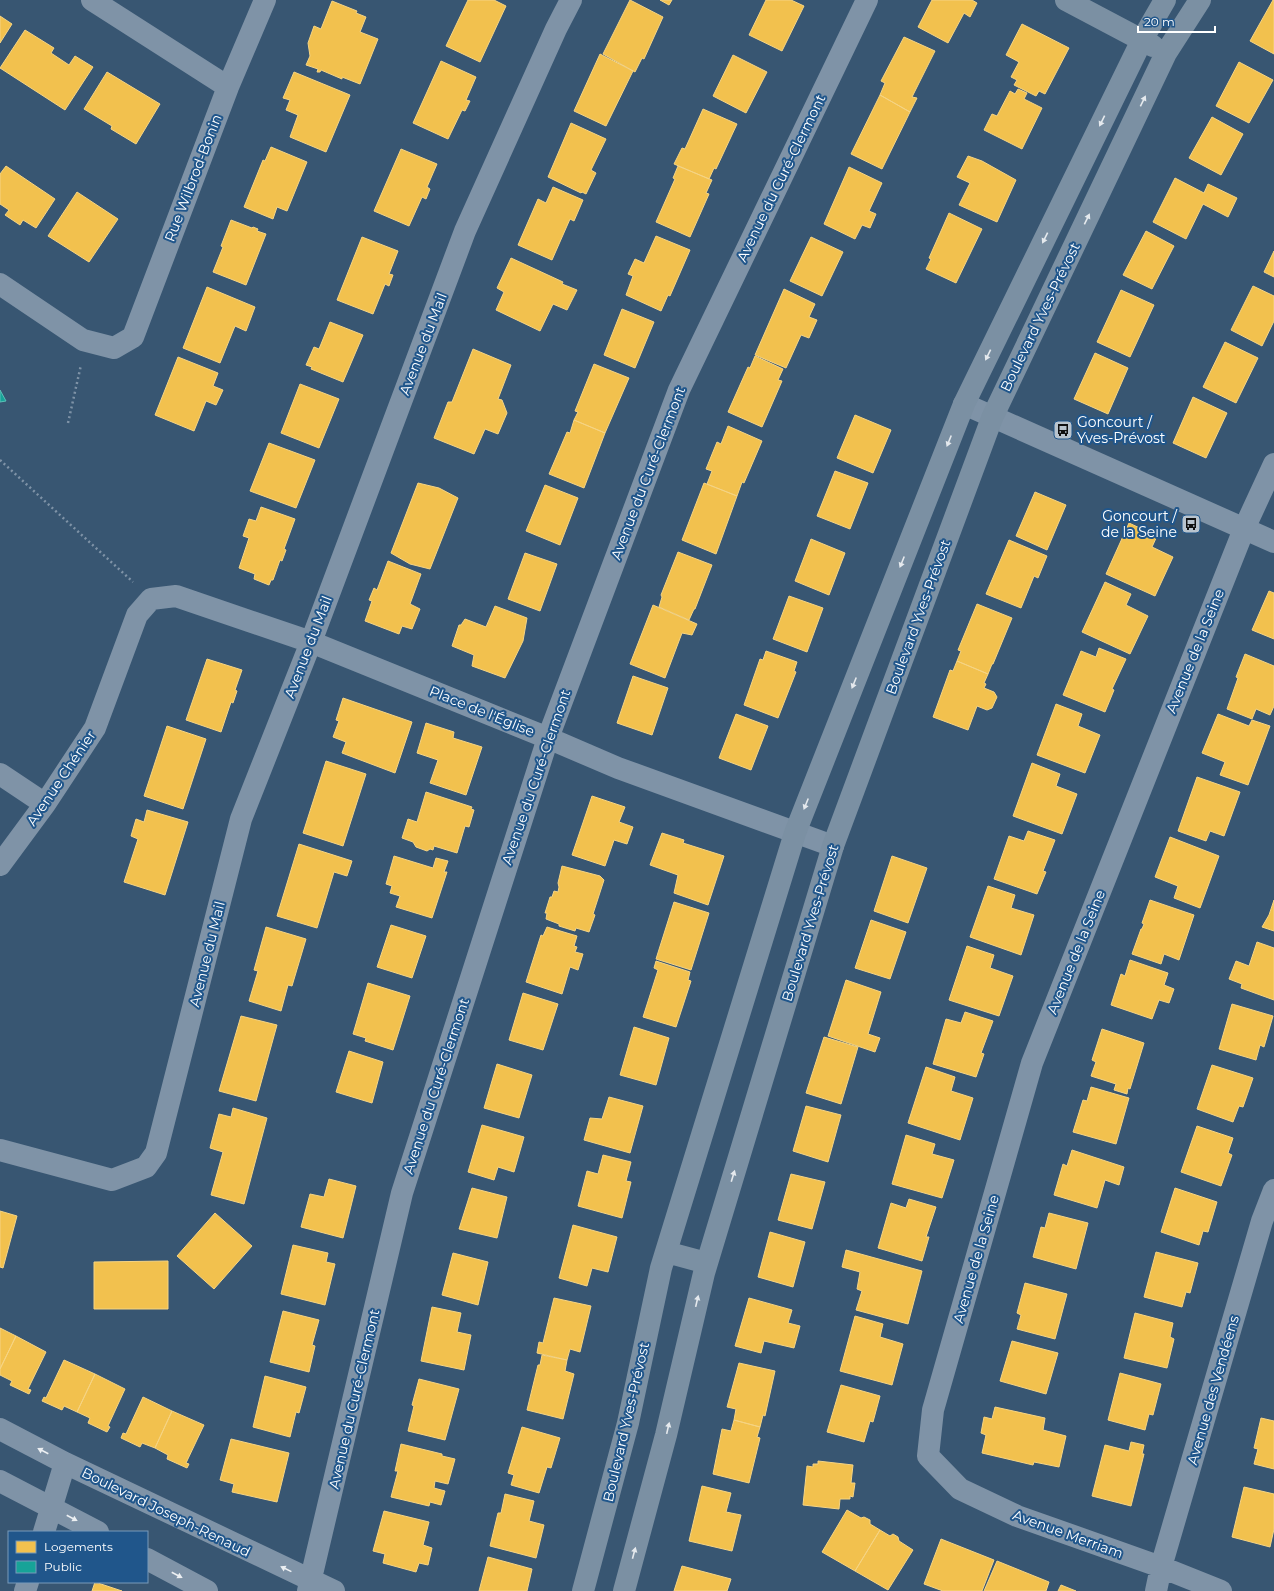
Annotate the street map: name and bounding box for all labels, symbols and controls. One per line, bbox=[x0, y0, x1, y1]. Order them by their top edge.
scale bar bbox=[1138, 8, 1215, 34]
text: 20 m bbox=[1144, 14, 1175, 29]
street label: Avenue du Curé-Clermont bbox=[733, 91, 830, 265]
one-way arrow bbox=[1140, 96, 1146, 107]
street label: Rue Wilbrod-Bonin bbox=[160, 112, 226, 244]
one-way arrow bbox=[1098, 116, 1105, 127]
one-way arrow bbox=[1084, 213, 1090, 224]
one-way arrow bbox=[1041, 232, 1048, 244]
street label: Boulevard Yves-Prévost bbox=[996, 239, 1084, 394]
street label: Avenue du Mail bbox=[395, 290, 451, 398]
one-way arrow bbox=[984, 349, 991, 361]
street label: Avenue du Curé-Clermont bbox=[607, 384, 689, 562]
place label: Goncourt / Yves-Prévost bbox=[1077, 413, 1166, 447]
bus stop icon: Goncourt / Yves-Prévost bbox=[1052, 419, 1074, 441]
one-way arrow bbox=[946, 435, 952, 447]
place label: Goncourt / de la Seine bbox=[1101, 507, 1178, 541]
bus stop icon: Goncourt / de la Seine bbox=[1180, 513, 1202, 535]
street label: Boulevard Yves-Prévost bbox=[882, 537, 955, 697]
one-way arrow bbox=[898, 556, 904, 568]
street label: Avenue de la Seine bbox=[1162, 586, 1228, 716]
street label: Avenue du Mail bbox=[280, 593, 336, 701]
one-way arrow bbox=[850, 677, 856, 689]
street label: Place de l'Église bbox=[427, 682, 537, 740]
street label: Avenue du Curé-Clermont bbox=[498, 687, 575, 867]
street label: Avenue Chénier bbox=[22, 726, 100, 829]
one-way arrow bbox=[803, 798, 809, 810]
street label: Boulevard Yves-Prévost bbox=[777, 842, 843, 1004]
street label: Avenue de la Seine bbox=[1043, 887, 1109, 1017]
street label: Avenue du Mail bbox=[185, 899, 229, 1009]
street label: Avenue du Curé-Clermont bbox=[399, 995, 473, 1176]
one-way arrow bbox=[730, 1170, 736, 1182]
street label: Avenue de la Seine bbox=[949, 1193, 1003, 1325]
one-way arrow bbox=[695, 1295, 701, 1307]
street label: Avenue du Curé-Clermont bbox=[325, 1307, 384, 1491]
street label: Avenue des Vendéens bbox=[1183, 1313, 1243, 1467]
street label: Boulevard Yves-Prévost bbox=[599, 1340, 653, 1504]
one-way arrow bbox=[665, 1422, 671, 1434]
one-way arrow bbox=[37, 1448, 49, 1455]
street label: Boulevard Joseph-Renaud bbox=[79, 1463, 253, 1561]
street label: Avenue Merriam bbox=[1010, 1506, 1126, 1562]
one-way arrow bbox=[66, 1515, 78, 1521]
legend bbox=[8, 1531, 148, 1583]
text: Logements bbox=[44, 1539, 113, 1554]
one-way arrow bbox=[632, 1547, 638, 1560]
text: Public bbox=[44, 1559, 82, 1574]
one-way arrow bbox=[280, 1566, 292, 1572]
one-way arrow bbox=[171, 1571, 183, 1578]

